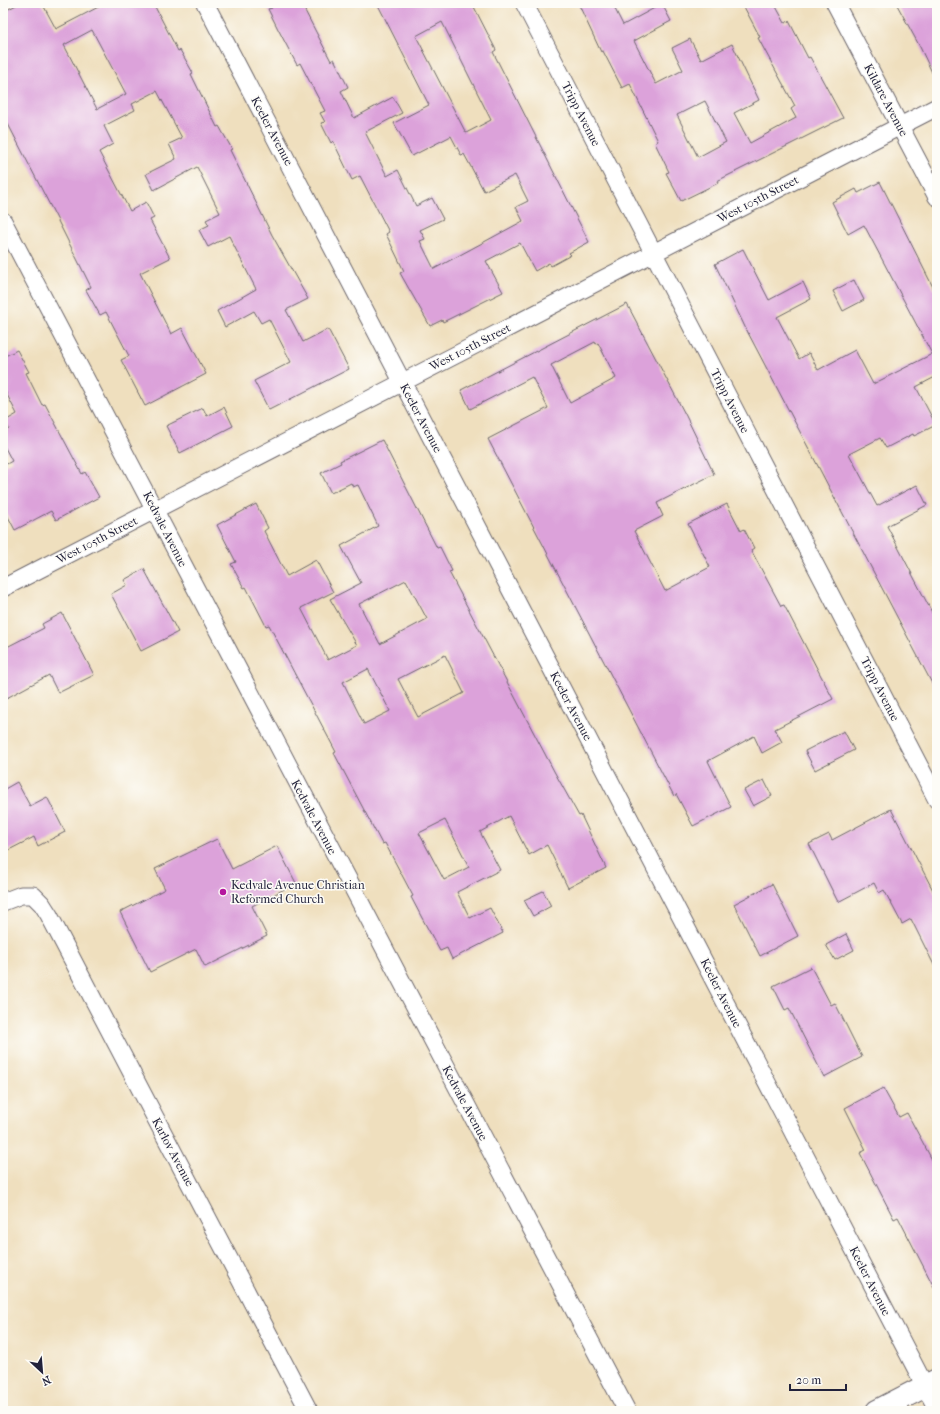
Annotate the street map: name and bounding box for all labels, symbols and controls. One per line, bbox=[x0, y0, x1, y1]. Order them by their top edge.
street label: Kildare Avenue bbox=[861, 61, 911, 139]
street label: Tripp Avenue bbox=[559, 80, 603, 149]
street label: Keeler Avenue bbox=[248, 94, 296, 168]
street label: West 105th Street bbox=[714, 172, 802, 226]
street label: West 105th Street bbox=[426, 320, 514, 374]
street label: Tripp Avenue bbox=[708, 367, 752, 436]
street label: Keeler Avenue bbox=[397, 381, 445, 455]
street label: Kedvale Avenue bbox=[140, 489, 190, 569]
street label: West 105th Street bbox=[53, 513, 141, 567]
street label: Tripp Avenue bbox=[858, 655, 902, 724]
street label: Keeler Avenue bbox=[547, 669, 595, 743]
street label: Kedvale Avenue bbox=[288, 777, 340, 857]
place label: Kedvale Avenue Christian Reformed Church bbox=[231, 878, 365, 906]
marker: Kedvale Avenue Christian Reformed Church bbox=[218, 887, 228, 897]
street label: Keeler Avenue bbox=[698, 956, 744, 1030]
street label: Kedvale Avenue bbox=[439, 1063, 491, 1143]
street label: Karlov Avenue bbox=[149, 1115, 197, 1189]
street label: Keeler Avenue bbox=[847, 1244, 893, 1318]
north arrow bbox=[22, 1352, 62, 1392]
scale bar bbox=[790, 1366, 846, 1392]
text: N bbox=[39, 1373, 53, 1388]
text: 20 m bbox=[796, 1373, 821, 1387]

